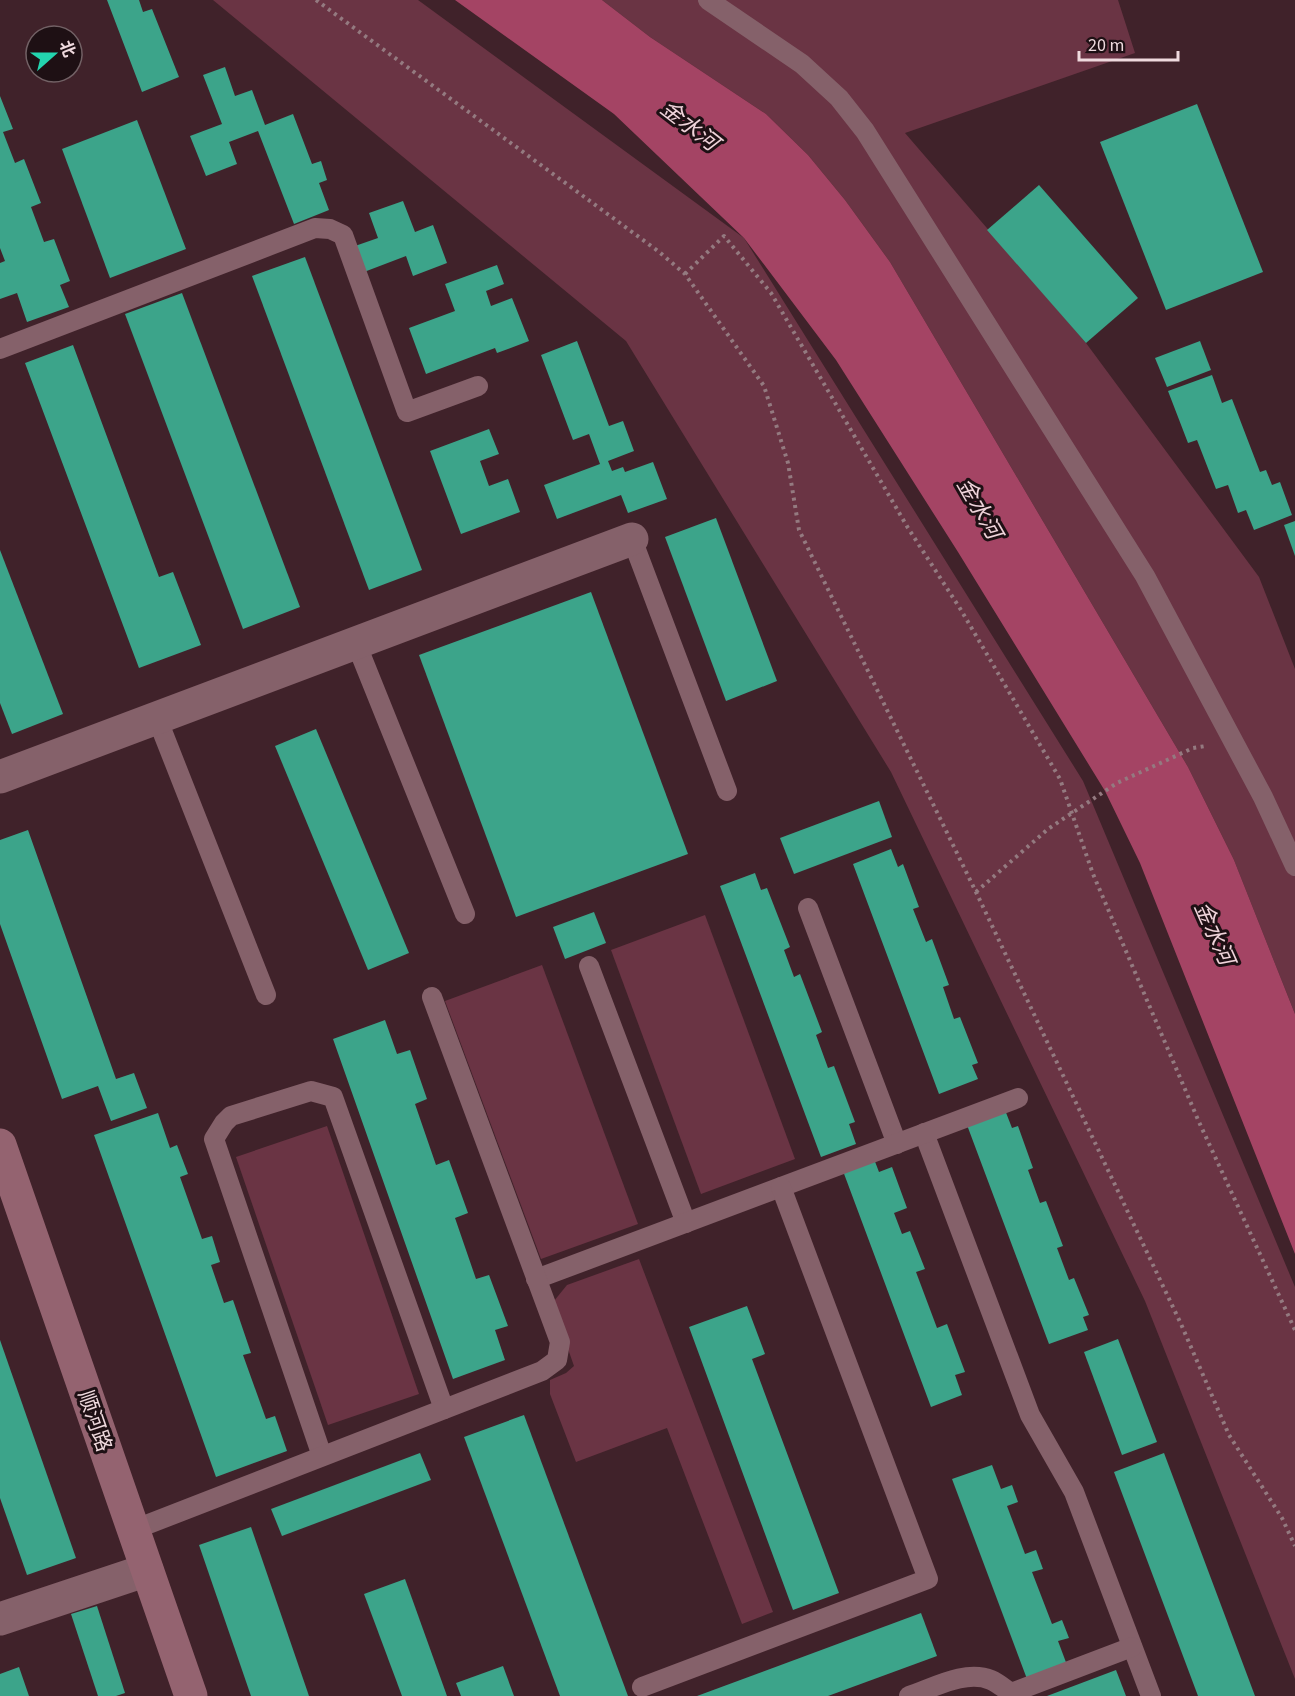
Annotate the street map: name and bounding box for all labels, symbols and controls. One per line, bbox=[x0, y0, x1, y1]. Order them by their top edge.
north arrow bbox=[24, 24, 84, 84]
scale bar bbox=[1079, 24, 1178, 62]
text: 20 m bbox=[1088, 33, 1124, 58]
text: 北 bbox=[54, 38, 80, 60]
water label: 金水河 bbox=[654, 93, 728, 161]
water label: 金水河 bbox=[949, 472, 1011, 549]
water label: 金水河 bbox=[1186, 897, 1244, 974]
street label: 顺河路 bbox=[71, 1386, 119, 1456]

